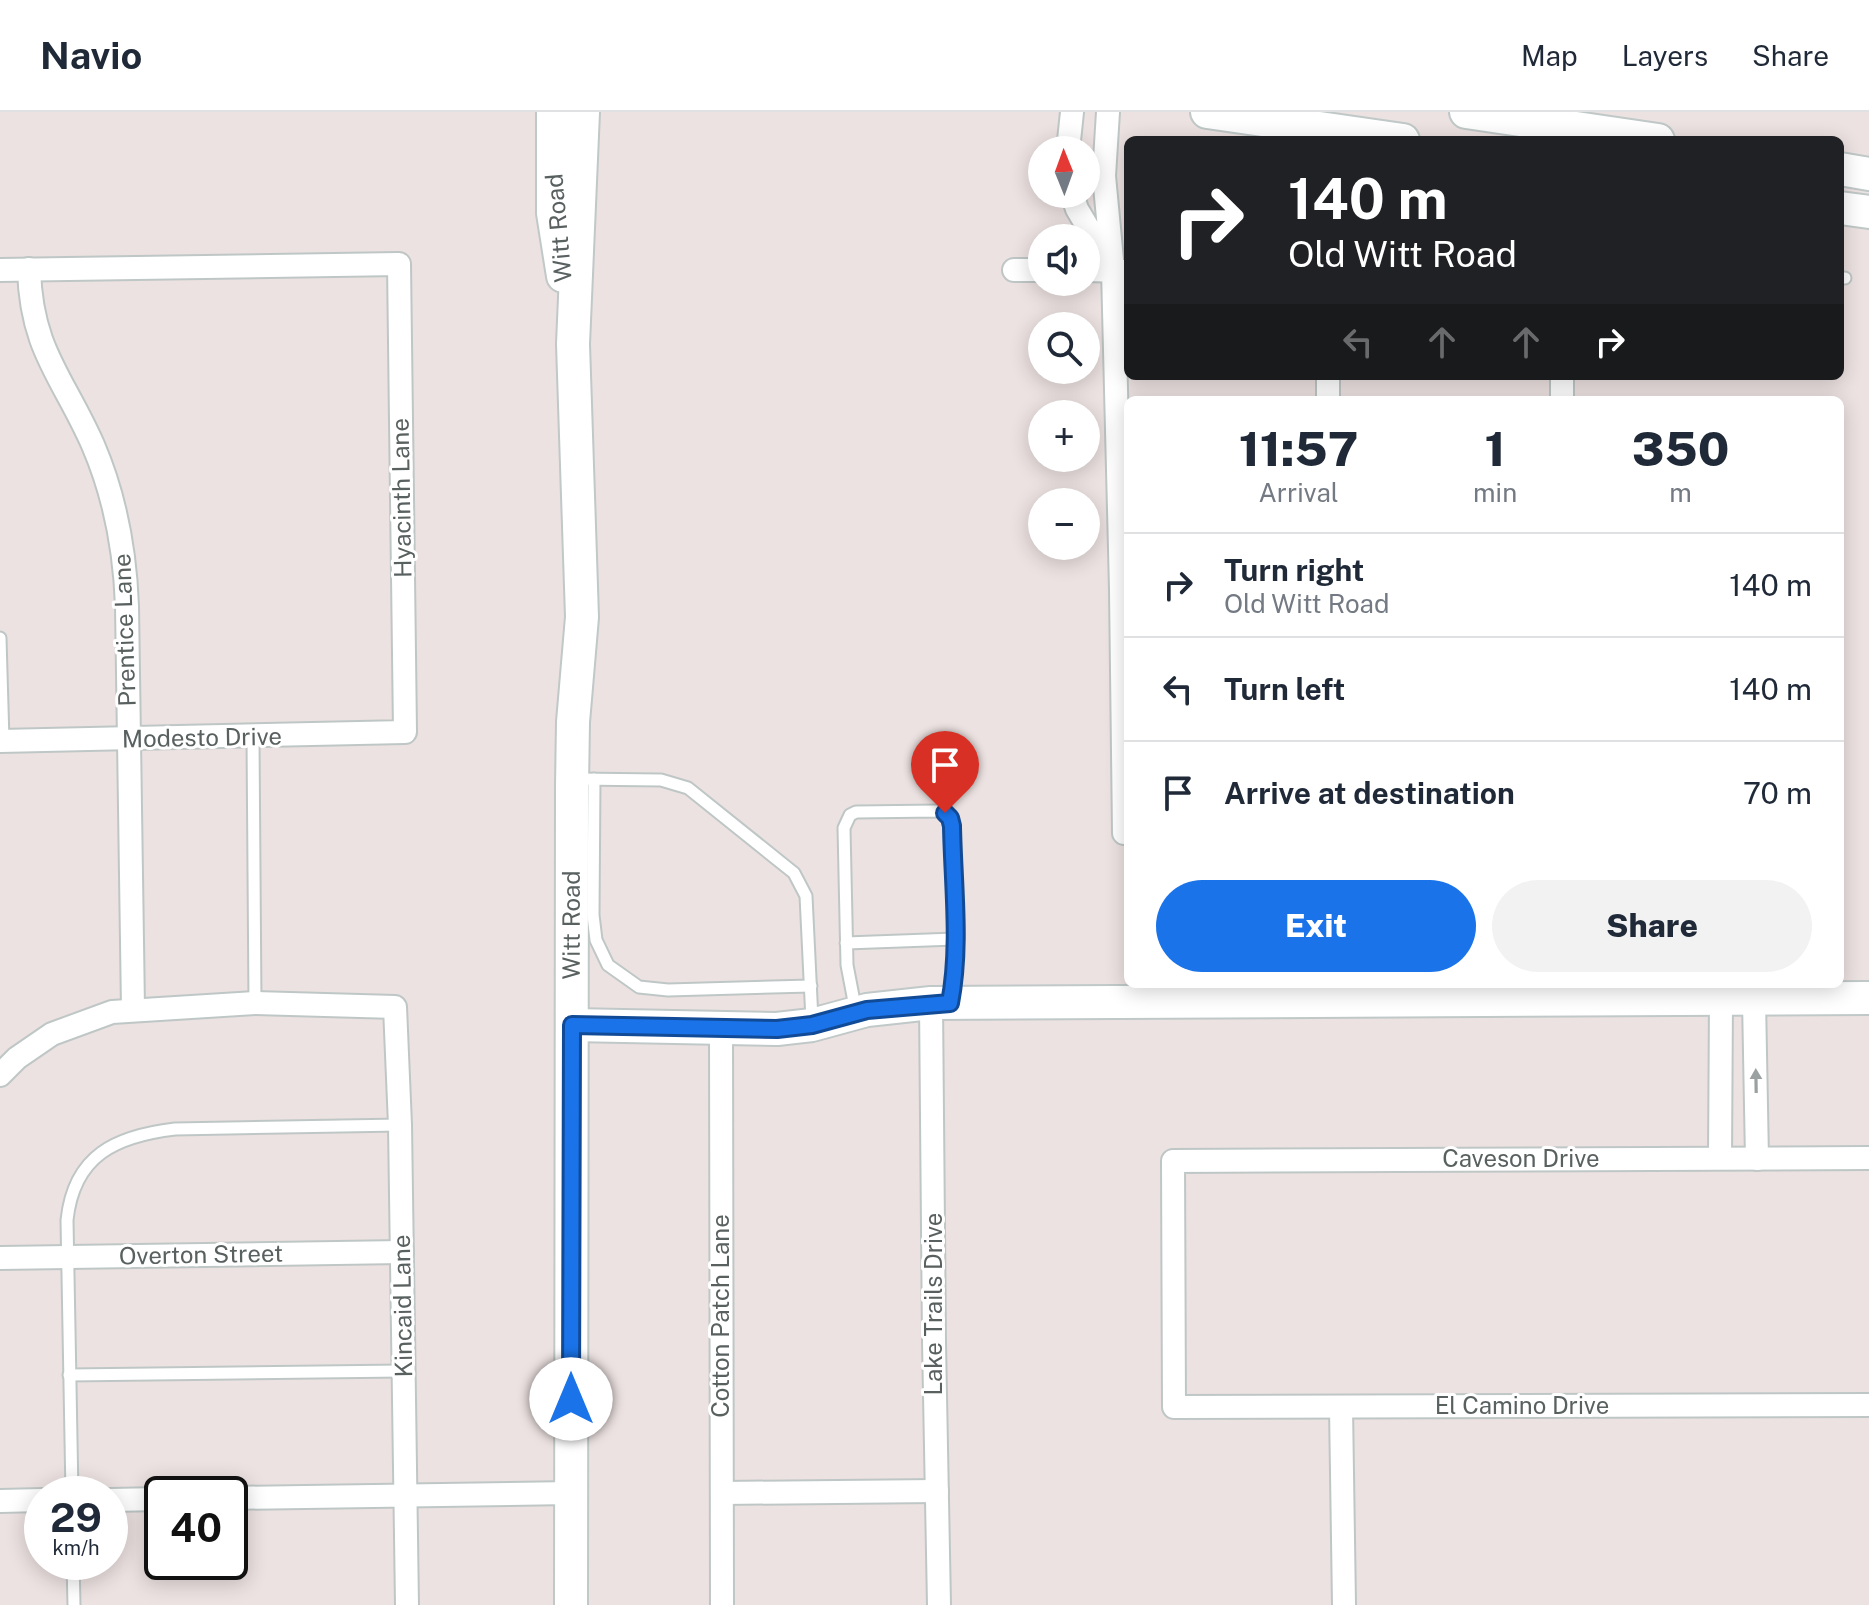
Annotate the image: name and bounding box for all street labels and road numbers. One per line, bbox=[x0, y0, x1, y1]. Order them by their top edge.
street label: Witt Road bbox=[539, 173, 577, 284]
street label: Hyacinth Lane bbox=[386, 418, 416, 578]
street label: Prentice Lane bbox=[107, 553, 141, 707]
street label: Modesto Drive bbox=[122, 722, 282, 752]
street label: Witt Road bbox=[557, 870, 585, 980]
street label: Caveson Drive bbox=[1442, 1144, 1600, 1172]
street label: Lake Trails Drive bbox=[919, 1213, 947, 1395]
street label: Cotton Patch Lane bbox=[706, 1214, 734, 1418]
street label: Kincaid Lane bbox=[387, 1234, 417, 1378]
street label: Overton Street bbox=[119, 1239, 283, 1269]
street label: El Camino Drive bbox=[1435, 1391, 1609, 1419]

